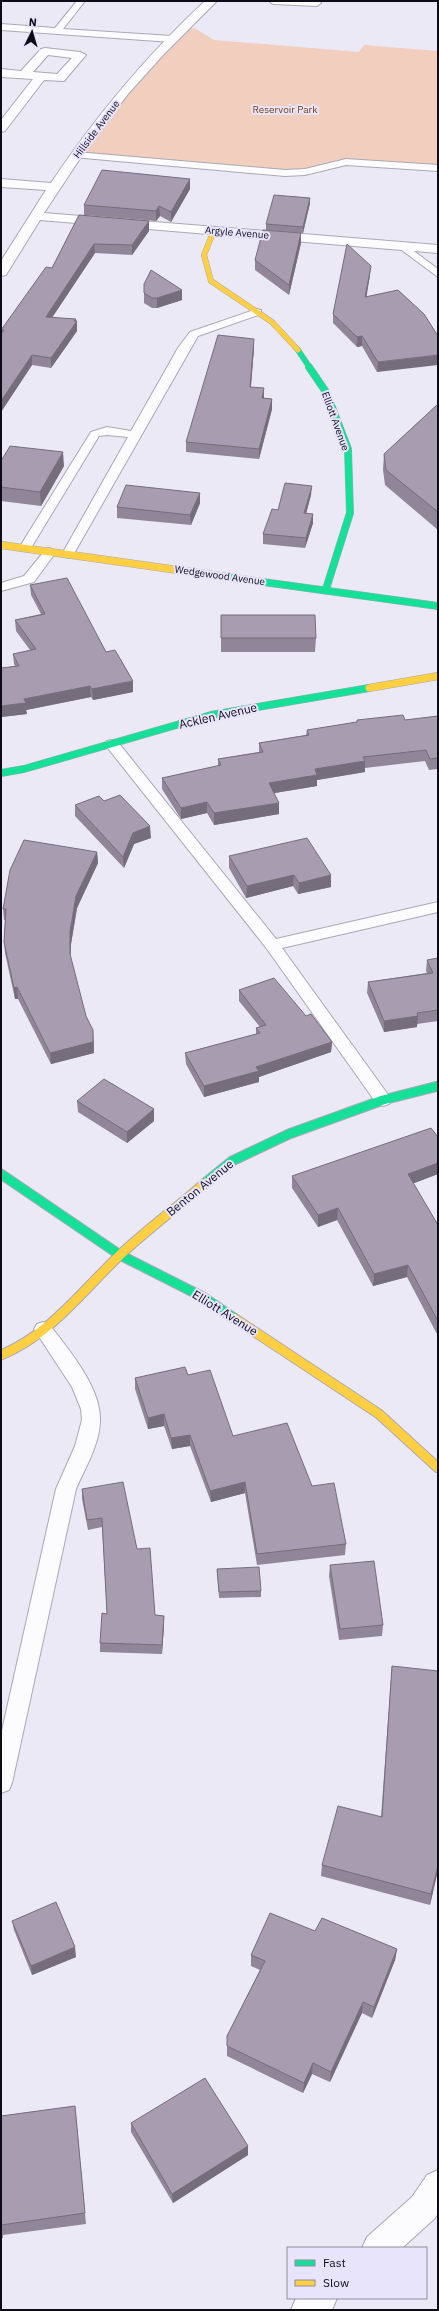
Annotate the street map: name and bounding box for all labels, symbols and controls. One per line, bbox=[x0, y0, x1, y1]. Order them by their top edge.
north arrow bbox=[12, 12, 52, 52]
text: N bbox=[28, 15, 37, 29]
street label: Hillside Avenue bbox=[70, 97, 123, 161]
park label: Reservoir Park bbox=[252, 103, 318, 116]
street label: Argyle Avenue bbox=[204, 223, 270, 242]
street label: Elliott Avenue bbox=[319, 390, 352, 453]
street label: Wedgewood Avenue bbox=[174, 563, 266, 588]
street label: Acklen Avenue bbox=[177, 699, 259, 732]
street label: Benton Avenue bbox=[163, 1156, 237, 1219]
street label: Elliott Avenue bbox=[190, 1287, 261, 1339]
legend bbox=[287, 2247, 427, 2299]
text: Fast bbox=[323, 2255, 346, 2270]
text: Slow bbox=[323, 2275, 349, 2290]

